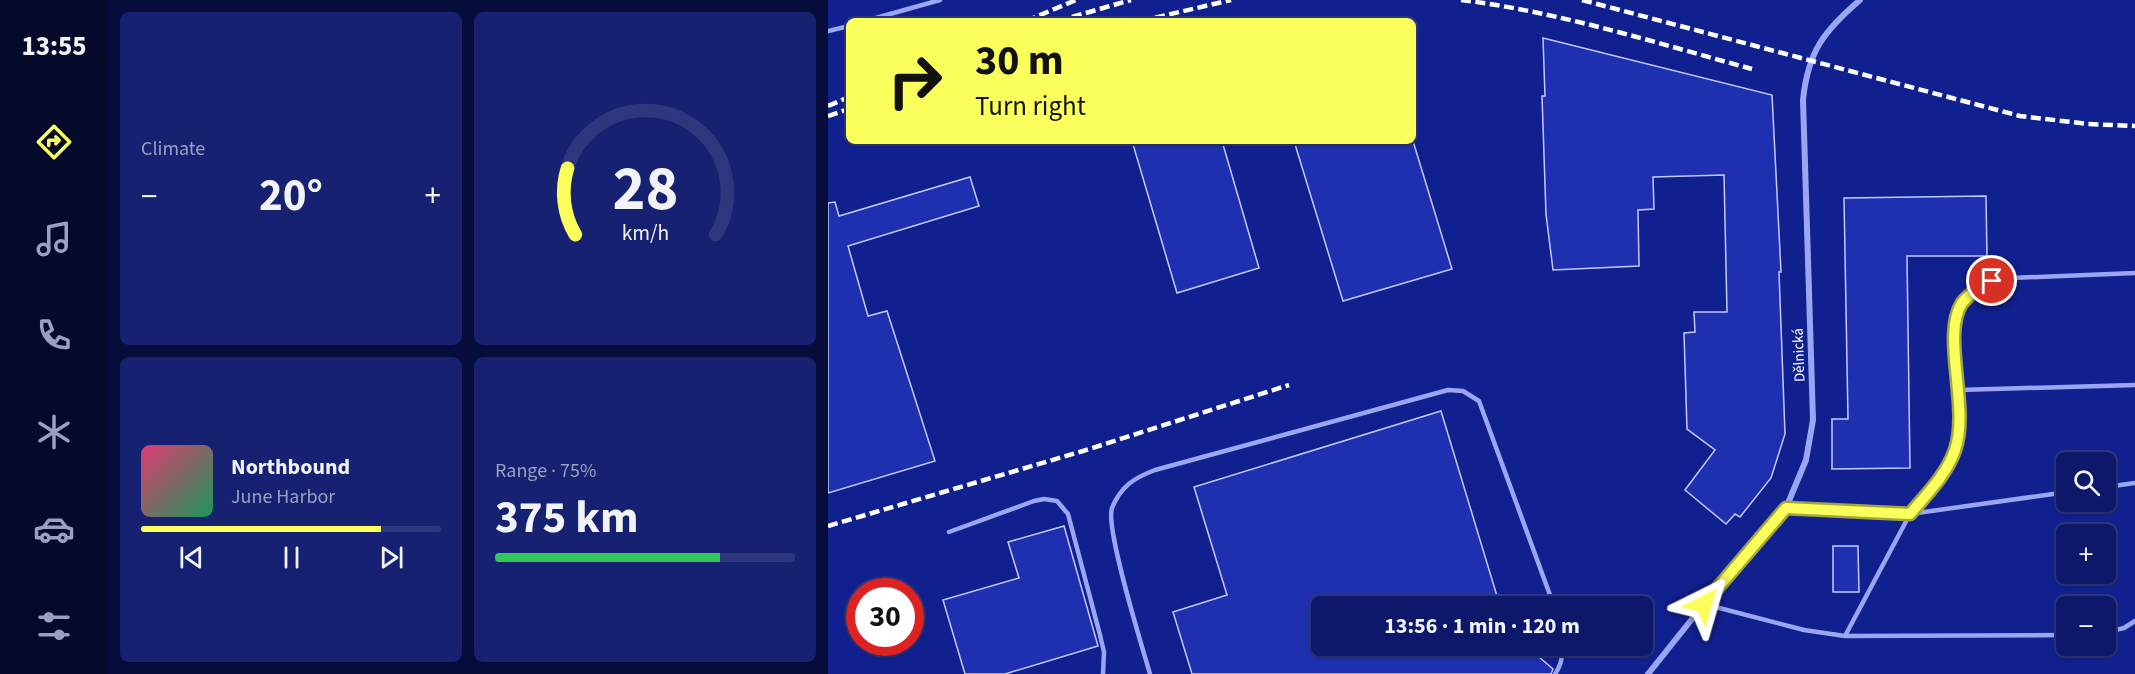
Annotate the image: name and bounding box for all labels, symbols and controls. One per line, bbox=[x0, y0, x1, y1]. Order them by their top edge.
text: 13:55 bbox=[21, 27, 87, 66]
text: 30 m bbox=[975, 31, 1064, 91]
icon: right bbox=[876, 42, 954, 120]
text: Turn right bbox=[975, 87, 1086, 126]
icon: directions bbox=[33, 121, 75, 163]
text: Climate bbox=[141, 135, 205, 163]
text: 28 bbox=[612, 145, 678, 234]
text: 20° bbox=[259, 164, 323, 228]
text: − bbox=[141, 173, 157, 220]
text: + bbox=[425, 173, 441, 220]
icon: music bbox=[33, 218, 75, 260]
text: km/h bbox=[621, 219, 669, 250]
pin bbox=[1966, 255, 2017, 306]
icon: arrive bbox=[1975, 264, 2008, 297]
icon: phone bbox=[33, 314, 75, 356]
street label: Dělnická bbox=[1788, 328, 1810, 382]
icon: climate bbox=[33, 411, 75, 453]
text: Northbound bbox=[231, 451, 350, 483]
map controls bbox=[2056, 452, 2116, 656]
button: search bbox=[2056, 452, 2116, 512]
text: Range · 75% bbox=[495, 457, 596, 485]
text: June Harbor bbox=[231, 483, 335, 511]
text: 375 km bbox=[495, 486, 639, 550]
icon: car bbox=[33, 508, 75, 550]
button: + bbox=[2056, 524, 2116, 584]
icon: previous bbox=[175, 541, 208, 574]
icon: pause bbox=[275, 541, 308, 574]
icon: next bbox=[375, 541, 408, 574]
position arrow bbox=[1672, 572, 1736, 636]
speed limit sign: 30 bbox=[846, 578, 924, 656]
button: − bbox=[2056, 596, 2116, 656]
icon: filters bbox=[33, 605, 75, 647]
text: 13:56 · 1 min · 120 m bbox=[1384, 610, 1580, 642]

